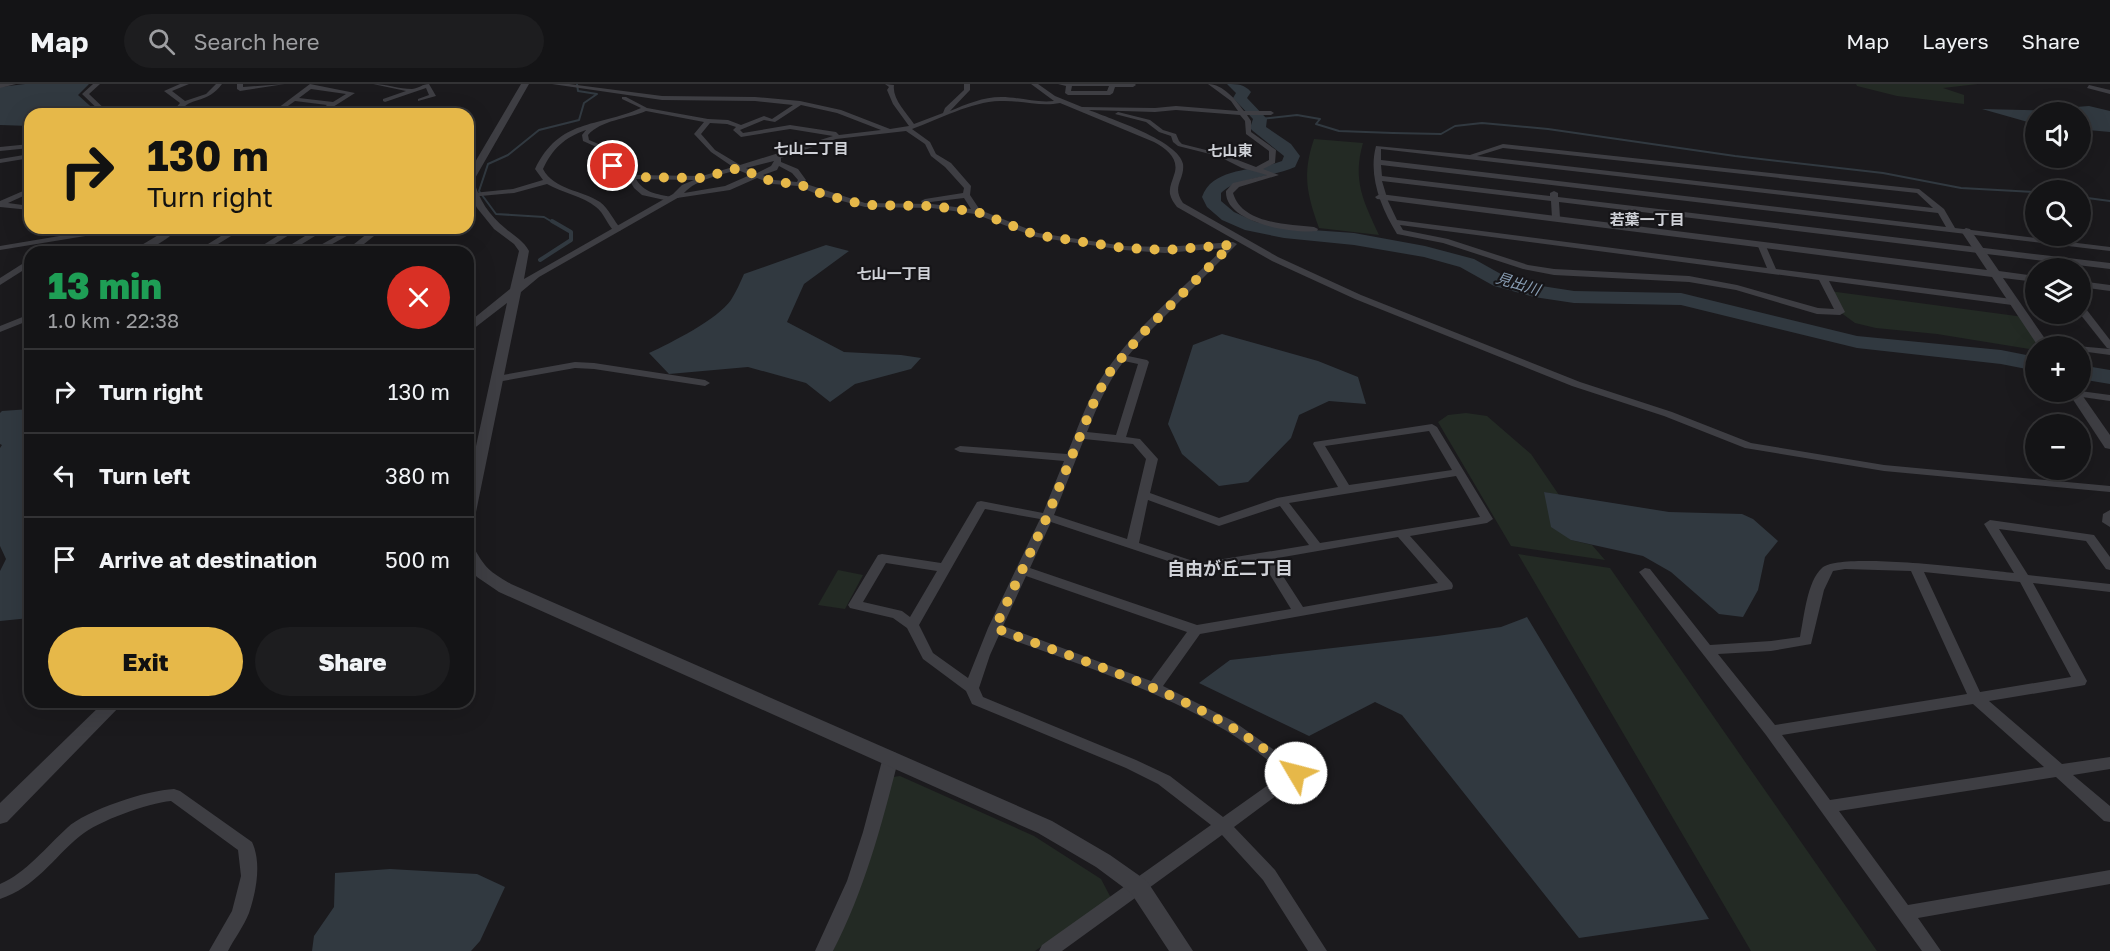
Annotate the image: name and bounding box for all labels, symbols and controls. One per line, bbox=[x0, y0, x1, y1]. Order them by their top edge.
search box bbox=[124, 14, 544, 68]
text: Map bbox=[30, 25, 88, 58]
icon: search bbox=[145, 25, 178, 58]
text: Search here bbox=[193, 28, 319, 55]
text: Map bbox=[1846, 28, 1889, 54]
text: Layers bbox=[1922, 28, 1989, 54]
text: Share bbox=[2022, 28, 2080, 54]
map controls bbox=[2025, 102, 2091, 480]
button: sound bbox=[2025, 102, 2091, 168]
text: 130 m bbox=[147, 130, 269, 180]
icon: right bbox=[48, 132, 126, 210]
district label: 七山二丁目 bbox=[773, 139, 849, 157]
pin bbox=[587, 140, 638, 191]
district label: 七山東 bbox=[1207, 141, 1253, 159]
icon: arrive bbox=[596, 149, 629, 182]
button: search bbox=[2025, 180, 2091, 246]
text: Turn right bbox=[147, 181, 273, 213]
district label: 若葉一丁目 bbox=[1609, 210, 1685, 228]
button: layers bbox=[2025, 258, 2091, 324]
text: 13 min bbox=[48, 264, 162, 307]
district label: 七山一丁目 bbox=[856, 264, 932, 282]
button: close bbox=[387, 266, 450, 329]
water label: 見出川 bbox=[1494, 268, 1544, 299]
text: 1.0 km · 22:38 bbox=[48, 308, 179, 332]
button: + bbox=[2025, 336, 2091, 402]
icon: right bbox=[48, 375, 81, 408]
text: Turn right bbox=[99, 378, 203, 405]
text: 130 m bbox=[388, 378, 450, 405]
button: − bbox=[2025, 414, 2091, 480]
icon: left bbox=[48, 459, 81, 492]
text: Turn left bbox=[99, 462, 190, 489]
text: 380 m bbox=[385, 462, 450, 489]
icon: arrive bbox=[48, 543, 81, 576]
text: Arrive at destination bbox=[99, 546, 317, 573]
text: 500 m bbox=[385, 546, 450, 573]
district label: 自由が丘二丁目 bbox=[1167, 557, 1293, 579]
button: Exit bbox=[48, 627, 243, 696]
button: Share bbox=[255, 627, 450, 696]
position arrow bbox=[1264, 741, 1328, 805]

